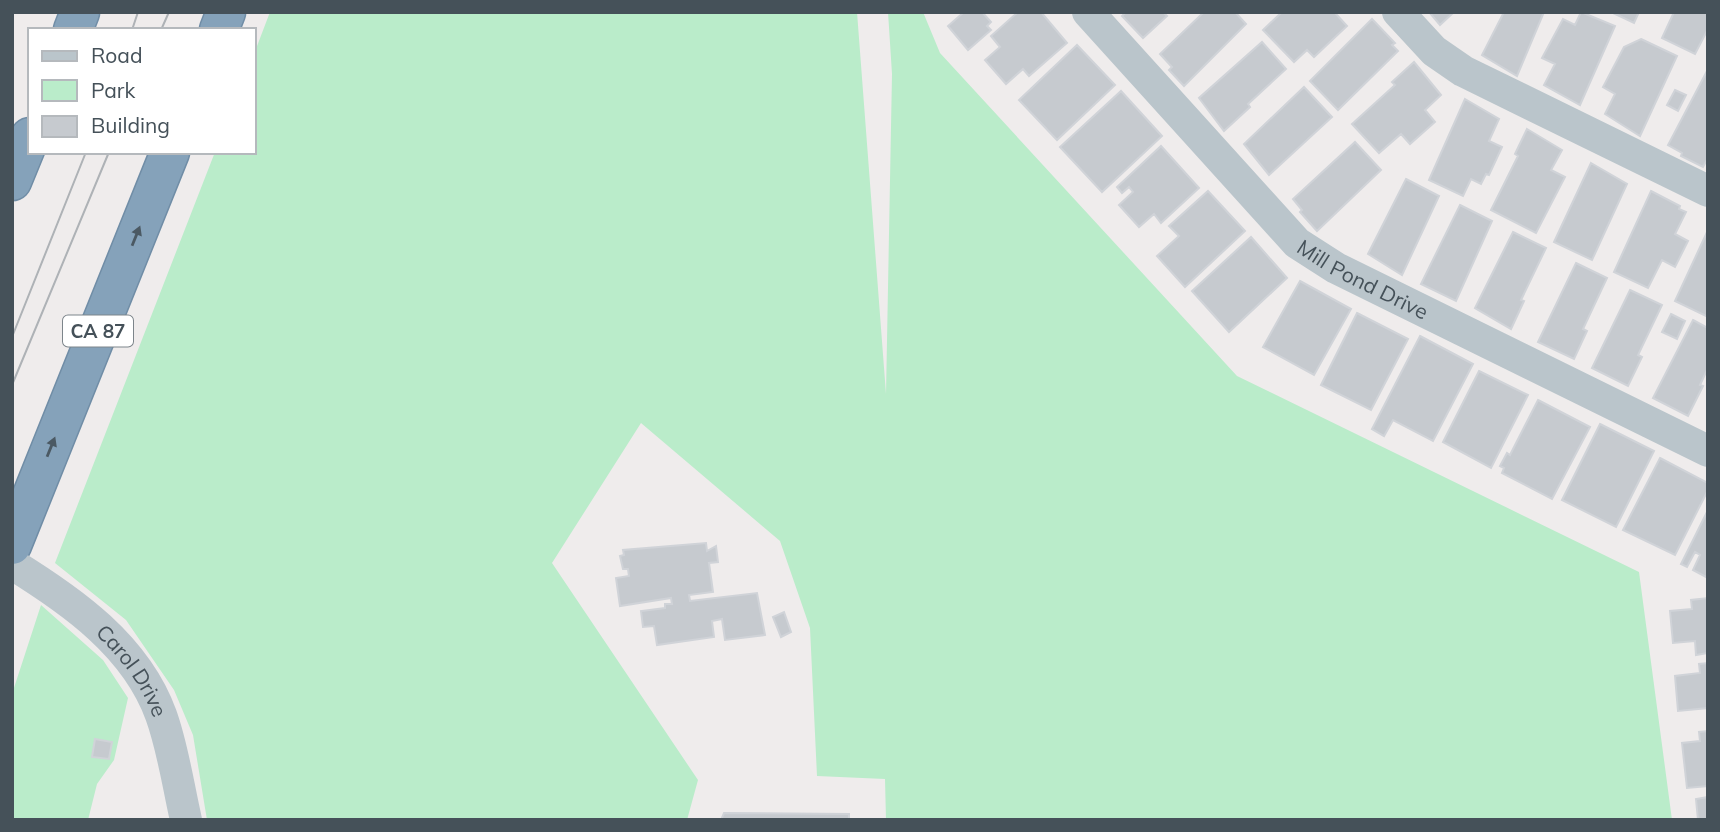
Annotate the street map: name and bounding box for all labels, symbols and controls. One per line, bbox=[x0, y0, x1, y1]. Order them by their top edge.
legend bbox=[28, 28, 256, 154]
text: Road bbox=[91, 42, 142, 68]
text: Park bbox=[91, 77, 135, 103]
text: Building bbox=[91, 112, 170, 138]
one-way arrow bbox=[130, 226, 141, 247]
street label: Mill Pond Drive bbox=[1293, 234, 1433, 325]
road number: CA 87 bbox=[63, 316, 133, 346]
one-way arrow bbox=[45, 437, 56, 458]
street label: Carol Drive bbox=[91, 619, 173, 720]

